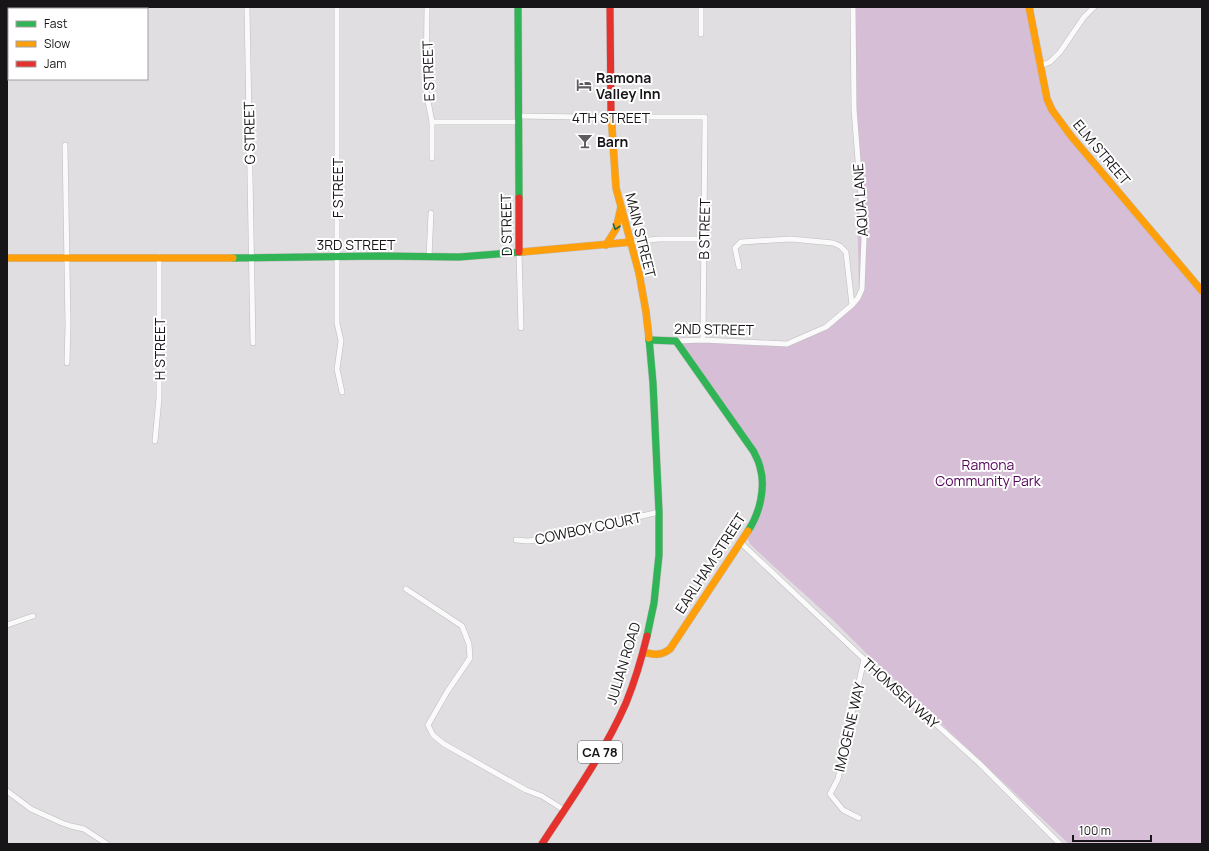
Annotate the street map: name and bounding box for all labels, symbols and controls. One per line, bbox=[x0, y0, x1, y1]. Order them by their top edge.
legend bbox=[8, 8, 148, 80]
text: Fast bbox=[44, 15, 68, 32]
text: Slow bbox=[44, 35, 70, 52]
street label: E STREET bbox=[417, 40, 439, 102]
text: Jam bbox=[44, 55, 66, 72]
place label: Ramona Valley Inn bbox=[596, 68, 661, 103]
hotel icon: Ramona Valley Inn bbox=[575, 76, 593, 94]
street label: G STREET bbox=[239, 101, 259, 165]
street label: 4TH STREET bbox=[572, 108, 651, 127]
street label: ELM STREET bbox=[1069, 115, 1135, 189]
bar icon: Barn bbox=[576, 132, 594, 150]
place label: Barn bbox=[597, 132, 628, 151]
street label: F STREET bbox=[328, 157, 347, 218]
street label: AQUA LANE bbox=[848, 163, 872, 237]
street label: MAIN STREET bbox=[621, 191, 661, 280]
street label: D STREET bbox=[496, 193, 516, 256]
street label: B STREET bbox=[694, 197, 714, 260]
one-way arrow bbox=[612, 223, 620, 230]
street label: 3RD STREET bbox=[317, 235, 396, 254]
street label: H STREET bbox=[150, 317, 169, 380]
street label: 2ND STREET bbox=[674, 319, 755, 339]
park label: Ramona Community Park bbox=[935, 455, 1042, 490]
street label: COWBOY COURT bbox=[533, 507, 644, 549]
street label: EARLHAM STREET bbox=[670, 509, 750, 617]
street label: JULIAN ROAD bbox=[601, 620, 645, 706]
street label: THOMSEN WAY bbox=[859, 654, 943, 733]
street label: IMOGENE WAY bbox=[829, 680, 869, 774]
road number: CA 78 bbox=[578, 741, 622, 763]
scale bar bbox=[1073, 817, 1151, 843]
text: 100 m bbox=[1079, 822, 1111, 839]

